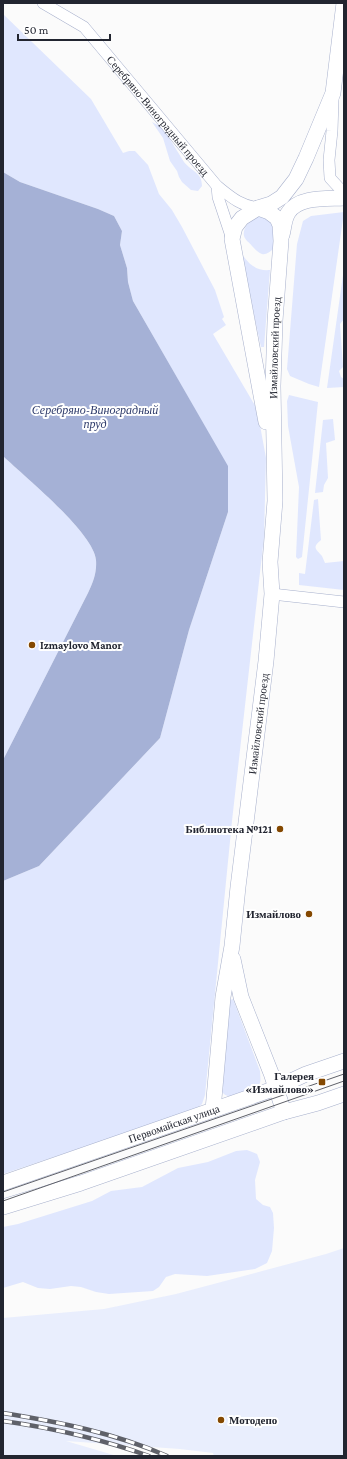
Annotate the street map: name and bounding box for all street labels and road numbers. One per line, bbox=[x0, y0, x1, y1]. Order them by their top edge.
street label: Серебряно-Виноградный проезд bbox=[105, 53, 212, 178]
street label: Измайловский проезд bbox=[267, 296, 283, 399]
street label: Измайловский проезд bbox=[246, 672, 270, 775]
street label: Первомайская улица bbox=[127, 1102, 221, 1145]

